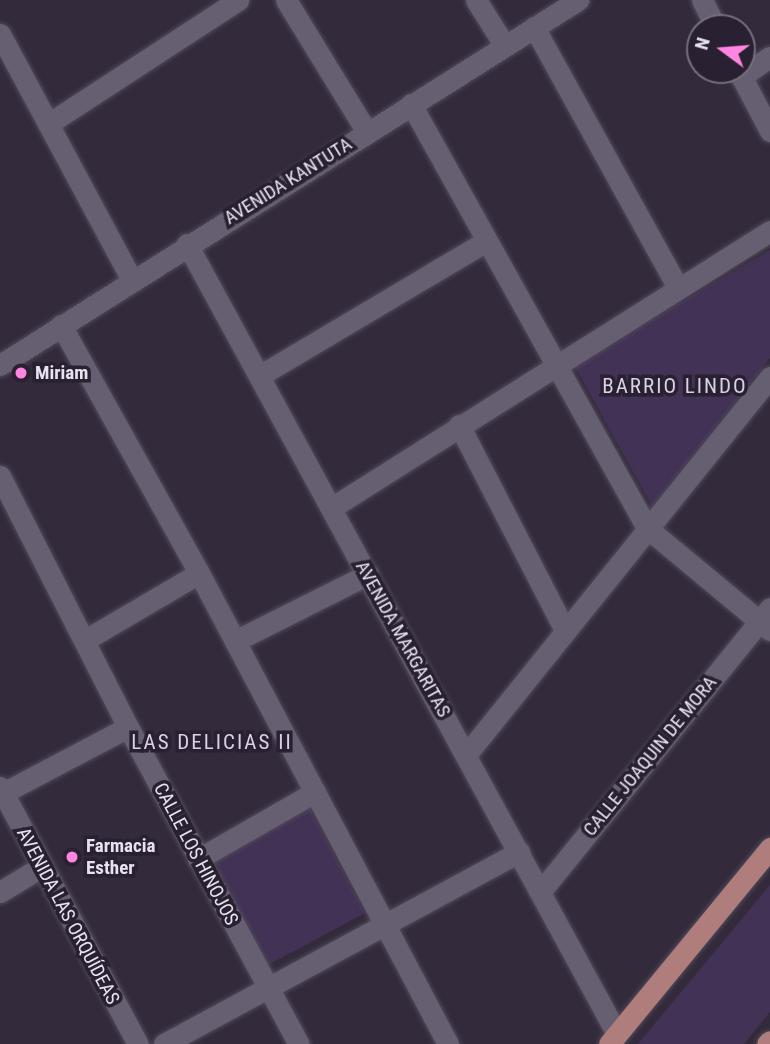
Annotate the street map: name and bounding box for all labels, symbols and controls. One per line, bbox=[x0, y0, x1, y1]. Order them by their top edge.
north arrow bbox=[686, 14, 756, 84]
text: N bbox=[690, 35, 715, 52]
street label: AVENIDA KANTUTA bbox=[220, 133, 356, 229]
place label: Miriam bbox=[35, 362, 88, 384]
marker: Miriam bbox=[13, 365, 29, 381]
district label: BARRIO LINDO bbox=[604, 373, 746, 399]
street label: AVENIDA MARGARITAS bbox=[351, 557, 455, 721]
street label: CALLE JOAQUIN DE MORA bbox=[578, 671, 722, 841]
district label: LAS DELICIAS II bbox=[133, 729, 291, 755]
street label: CALLE LOS HINOJOS bbox=[149, 779, 243, 929]
street label: AVENIDA LAS ORQUÍDEAS bbox=[12, 824, 124, 1008]
place label: Farmacia Esther bbox=[86, 835, 155, 879]
marker: Farmacia Esther bbox=[64, 849, 80, 865]

